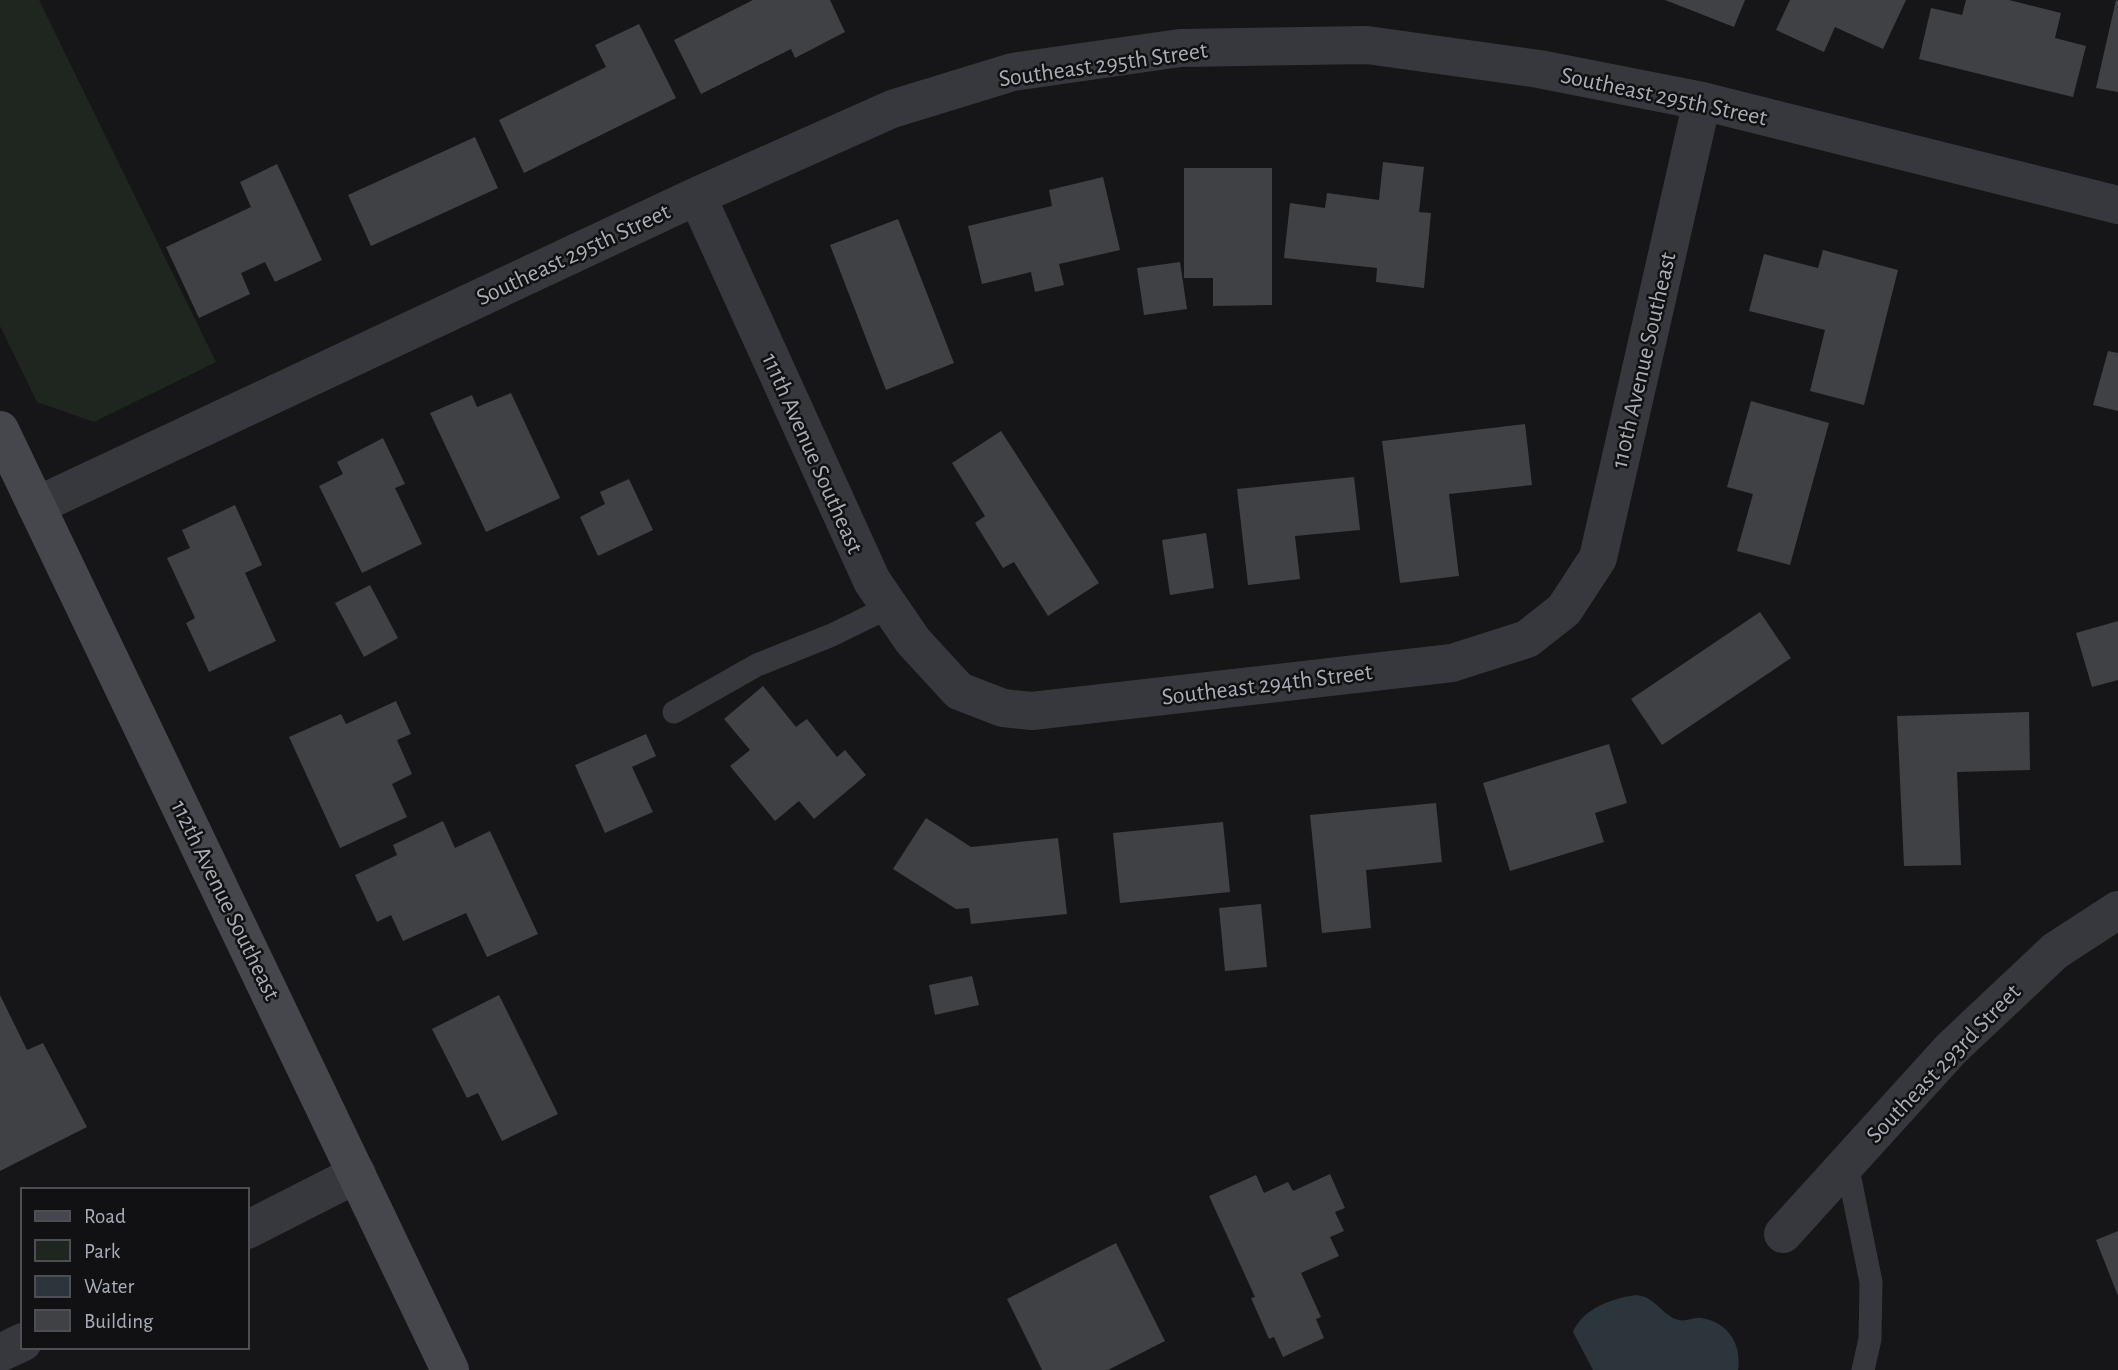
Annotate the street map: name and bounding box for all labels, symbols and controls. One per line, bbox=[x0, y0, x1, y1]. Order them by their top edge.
street label: Southeast 295th Street bbox=[997, 38, 1209, 92]
street label: Southeast 295th Street bbox=[1558, 63, 1770, 131]
street label: Southeast 295th Street bbox=[473, 199, 674, 310]
street label: 110th Avenue Southeast bbox=[1607, 250, 1681, 471]
street label: 111th Avenue Southeast bbox=[757, 350, 867, 557]
street label: Southeast 294th Street bbox=[1160, 660, 1374, 710]
street label: 112th Avenue Southeast bbox=[166, 797, 284, 1004]
street label: Southeast 293rd Street bbox=[1862, 979, 2026, 1148]
legend bbox=[21, 1188, 248, 1349]
text: Road bbox=[84, 1206, 126, 1227]
text: Park bbox=[84, 1241, 121, 1262]
text: Water bbox=[84, 1276, 134, 1297]
text: Building bbox=[84, 1311, 154, 1332]

